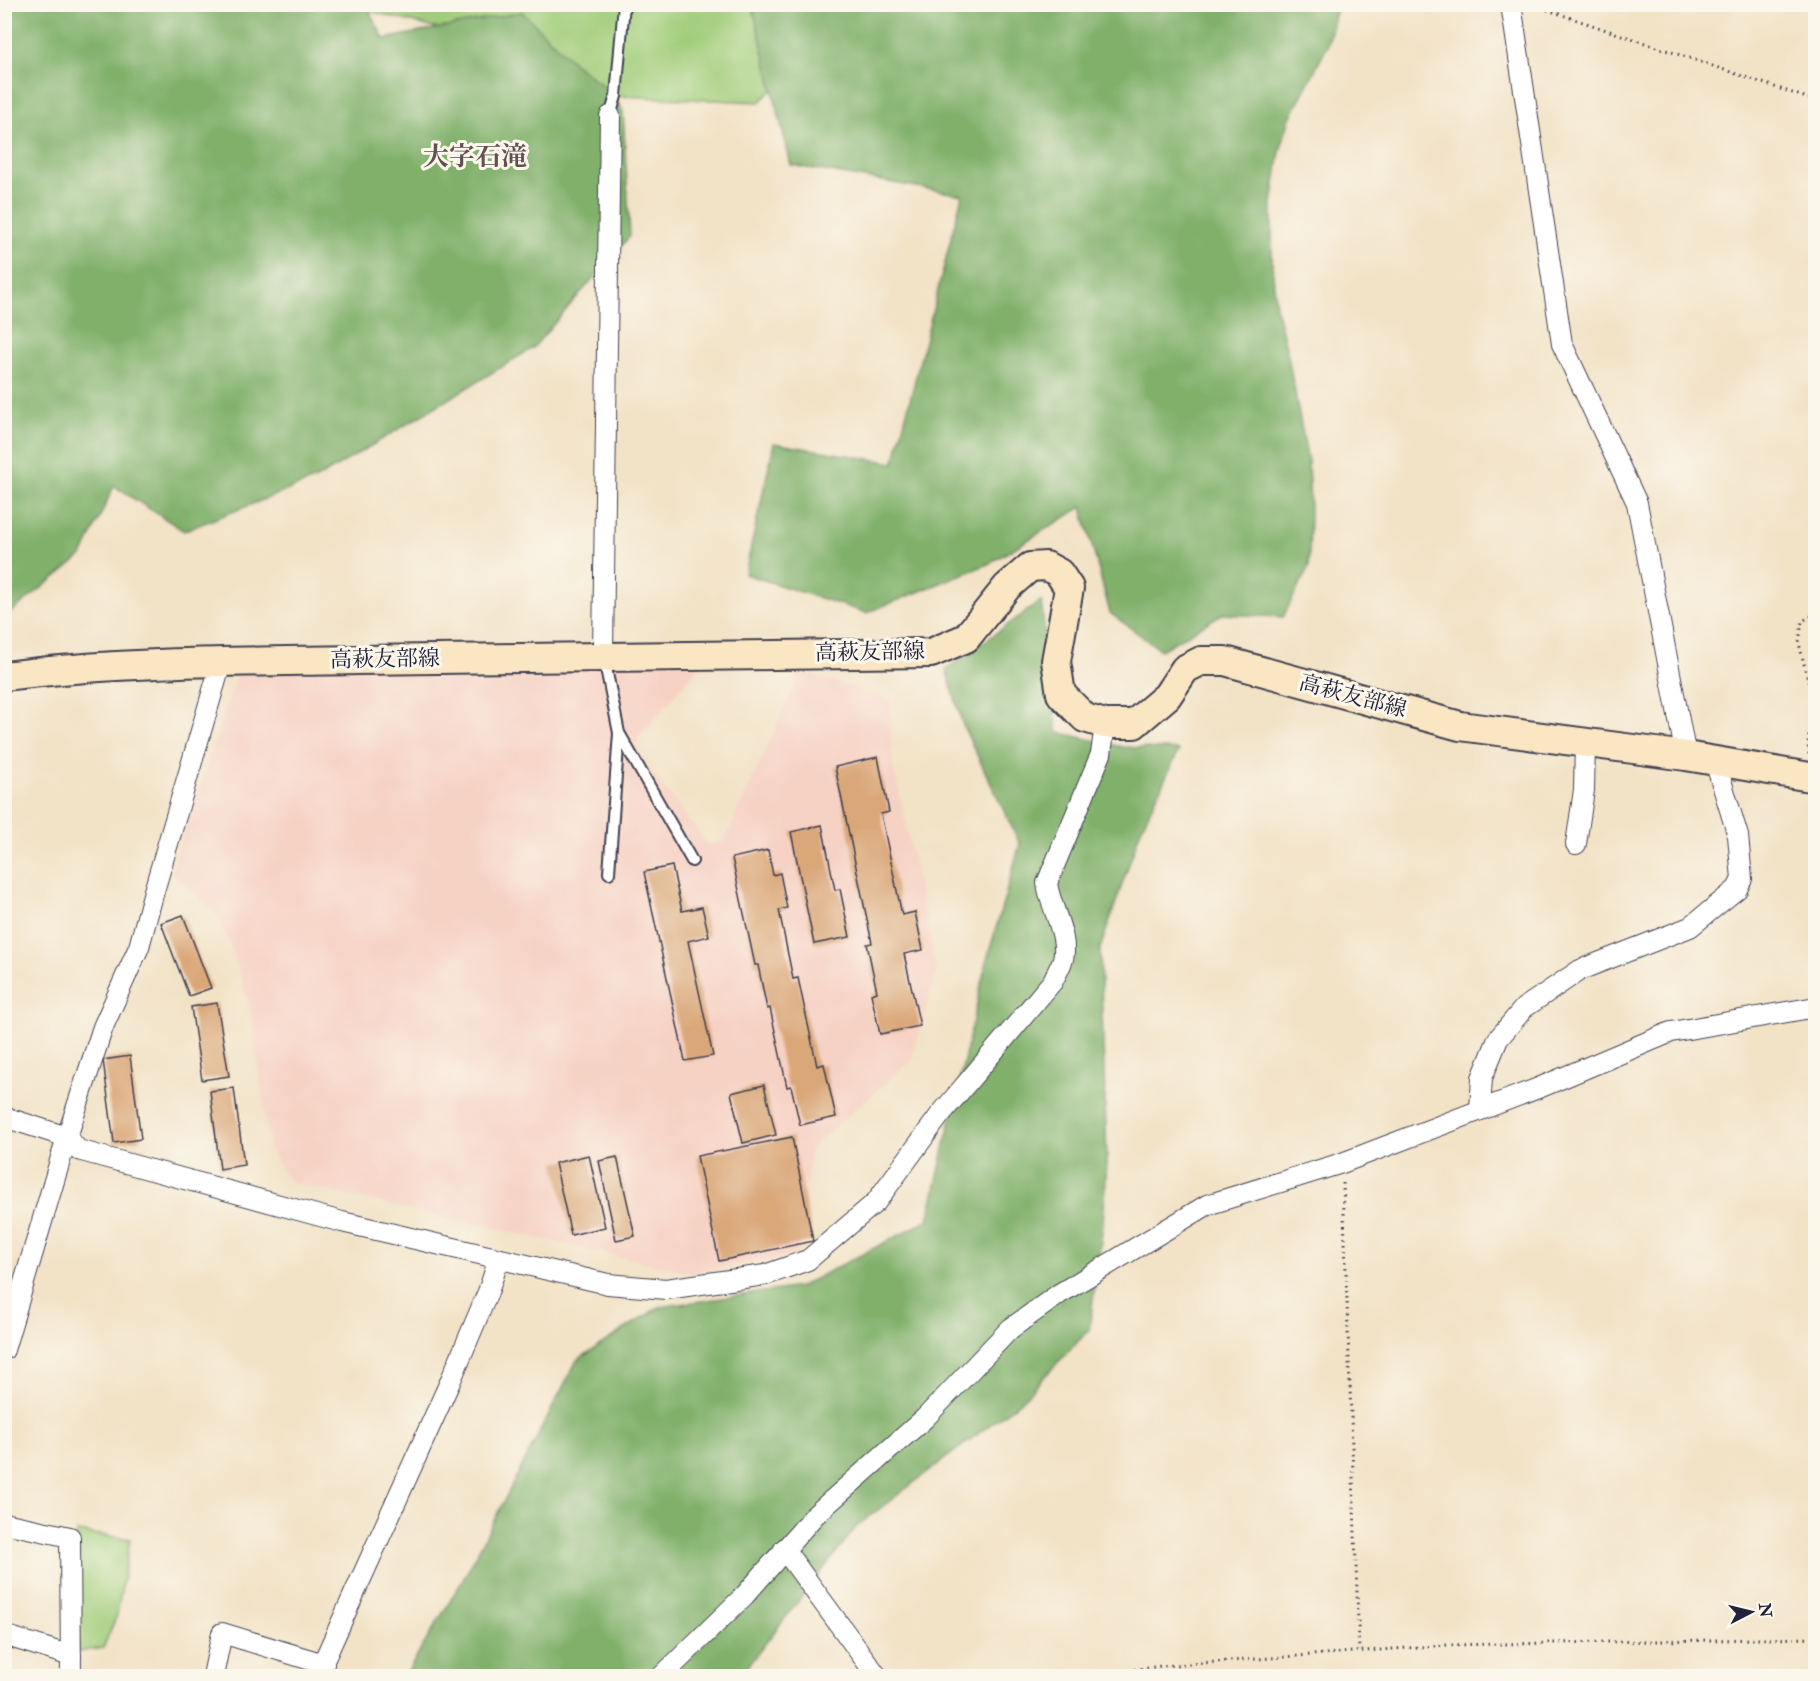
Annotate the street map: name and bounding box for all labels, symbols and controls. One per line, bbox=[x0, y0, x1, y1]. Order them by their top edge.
district label: 大字石滝 bbox=[423, 141, 527, 173]
street label: 高萩友部線 bbox=[815, 637, 925, 667]
street label: 高萩友部線 bbox=[330, 644, 440, 674]
street label: 高萩友部線 bbox=[1296, 668, 1410, 724]
north arrow bbox=[1721, 1582, 1781, 1642]
text: N bbox=[1754, 1601, 1776, 1619]

